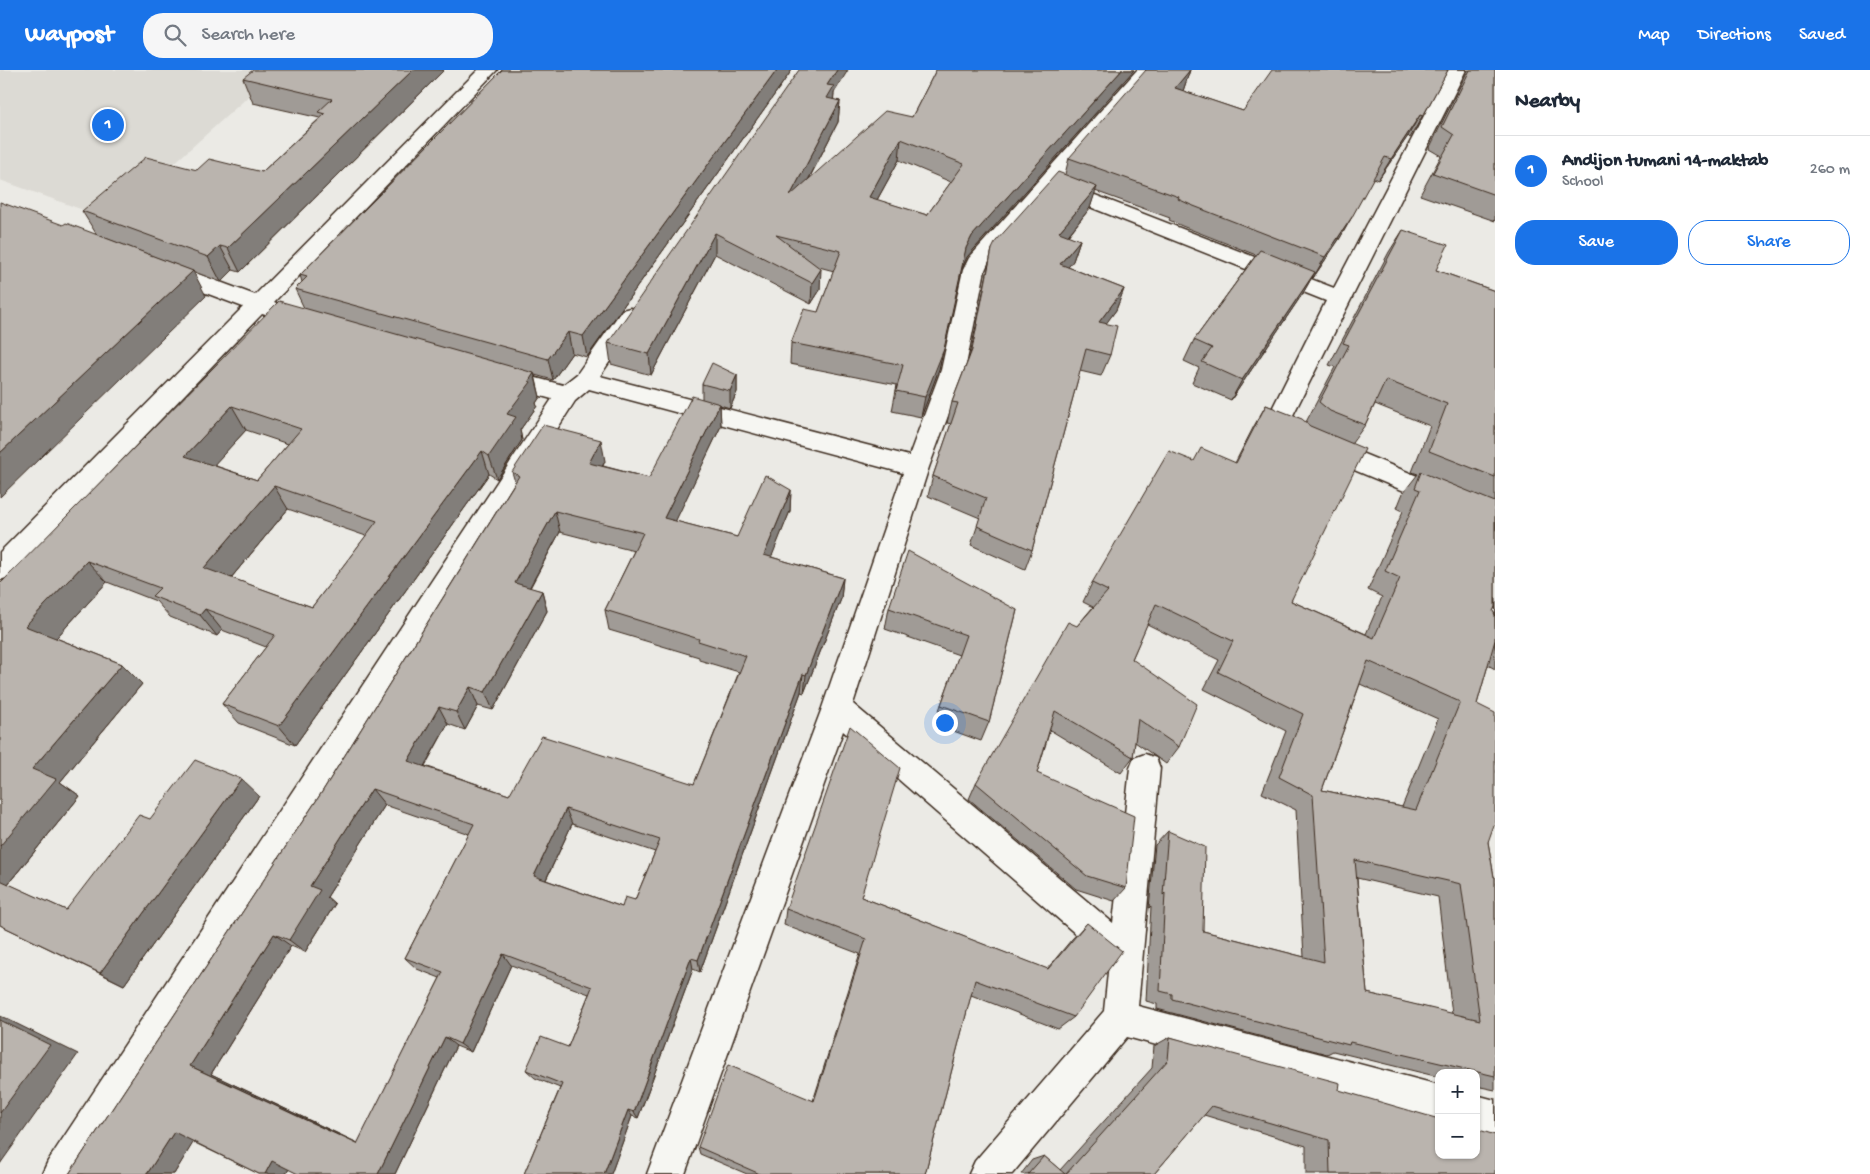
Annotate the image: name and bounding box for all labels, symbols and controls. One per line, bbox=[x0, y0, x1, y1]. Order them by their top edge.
search box bbox=[143, 13, 493, 58]
text: Waypost bbox=[25, 21, 113, 50]
icon: search bbox=[161, 21, 189, 49]
text: Search here bbox=[201, 24, 295, 47]
text: Map bbox=[1638, 25, 1670, 46]
text: Directions bbox=[1698, 25, 1771, 46]
text: Saved bbox=[1799, 25, 1845, 46]
text: Nearby bbox=[1515, 90, 1580, 115]
pin: 1 bbox=[92, 106, 124, 144]
text: Andijon tumani 14-maktab bbox=[1562, 150, 1768, 173]
text: 1 bbox=[1528, 161, 1534, 180]
text: 260 m bbox=[1810, 161, 1850, 180]
text: School bbox=[1562, 173, 1604, 192]
button: Save bbox=[1515, 220, 1678, 265]
button: Share bbox=[1688, 220, 1850, 265]
your location bbox=[932, 710, 958, 736]
map controls bbox=[1435, 1069, 1480, 1159]
button: + bbox=[1435, 1069, 1480, 1114]
button: − bbox=[1435, 1114, 1480, 1159]

